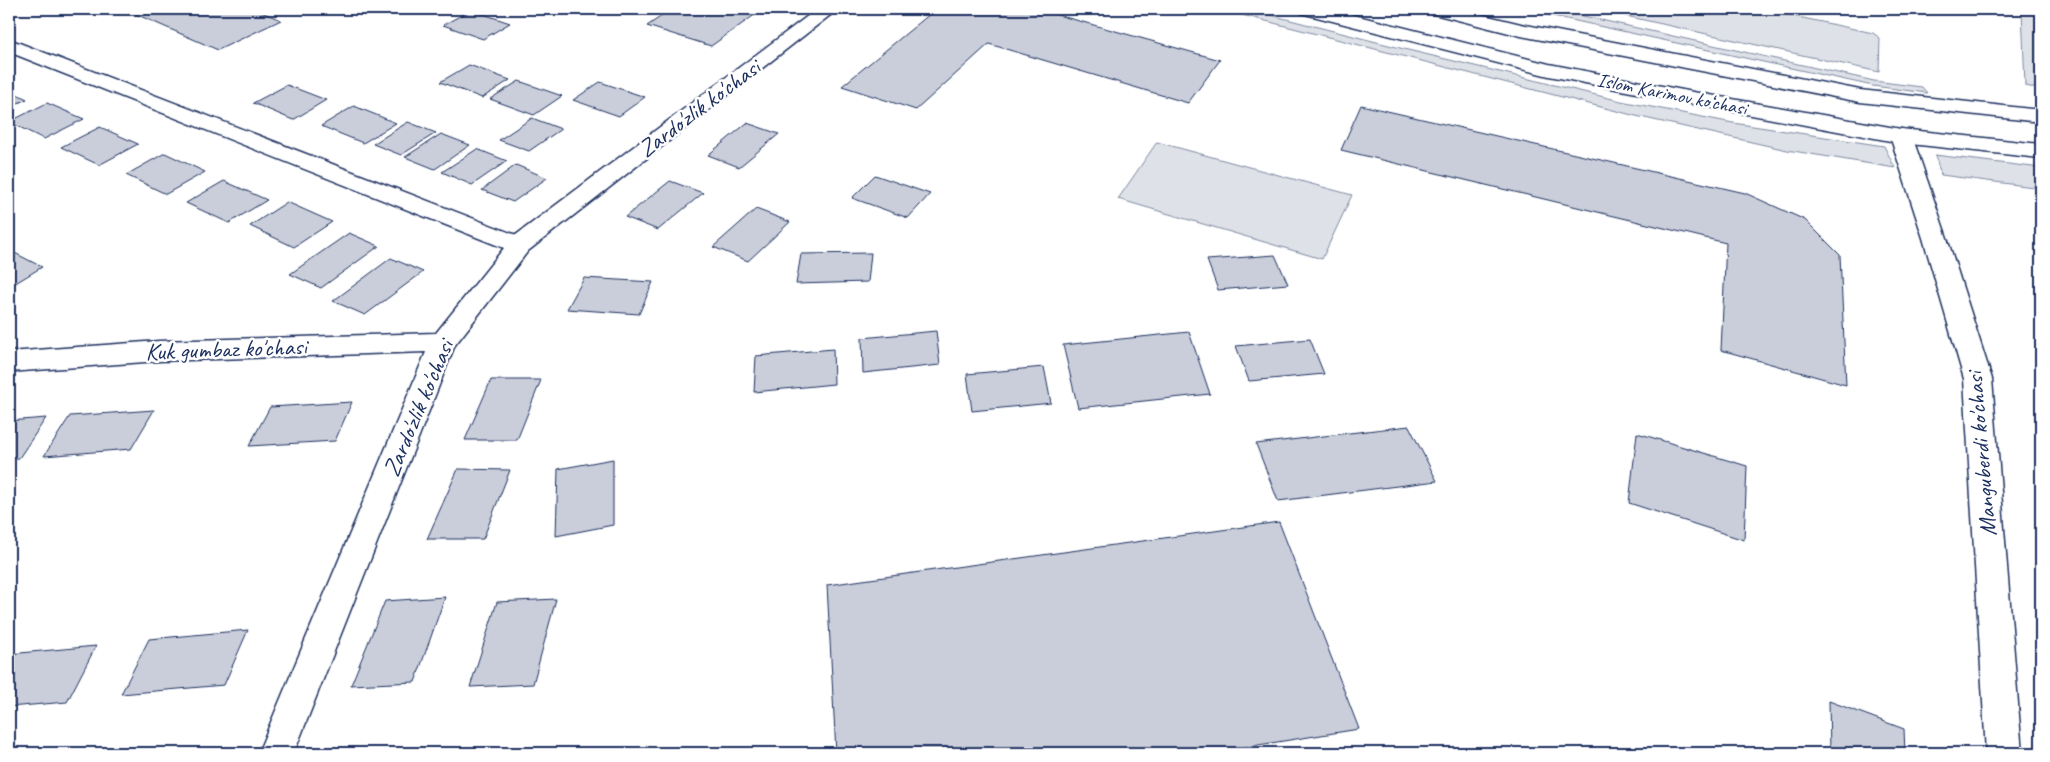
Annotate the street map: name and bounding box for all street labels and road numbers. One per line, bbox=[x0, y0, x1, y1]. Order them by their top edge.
street label: Zardo'zlik ko'chasi bbox=[632, 51, 768, 164]
street label: Islom Karimov ko‘chasi bbox=[1595, 67, 1751, 121]
street label: Kuk gumbaz ko'chasi bbox=[145, 331, 310, 367]
street label: Zardo'zlik ko'chasi bbox=[376, 333, 461, 481]
street label: Manguberdi ko'chasi bbox=[1959, 368, 2003, 538]

